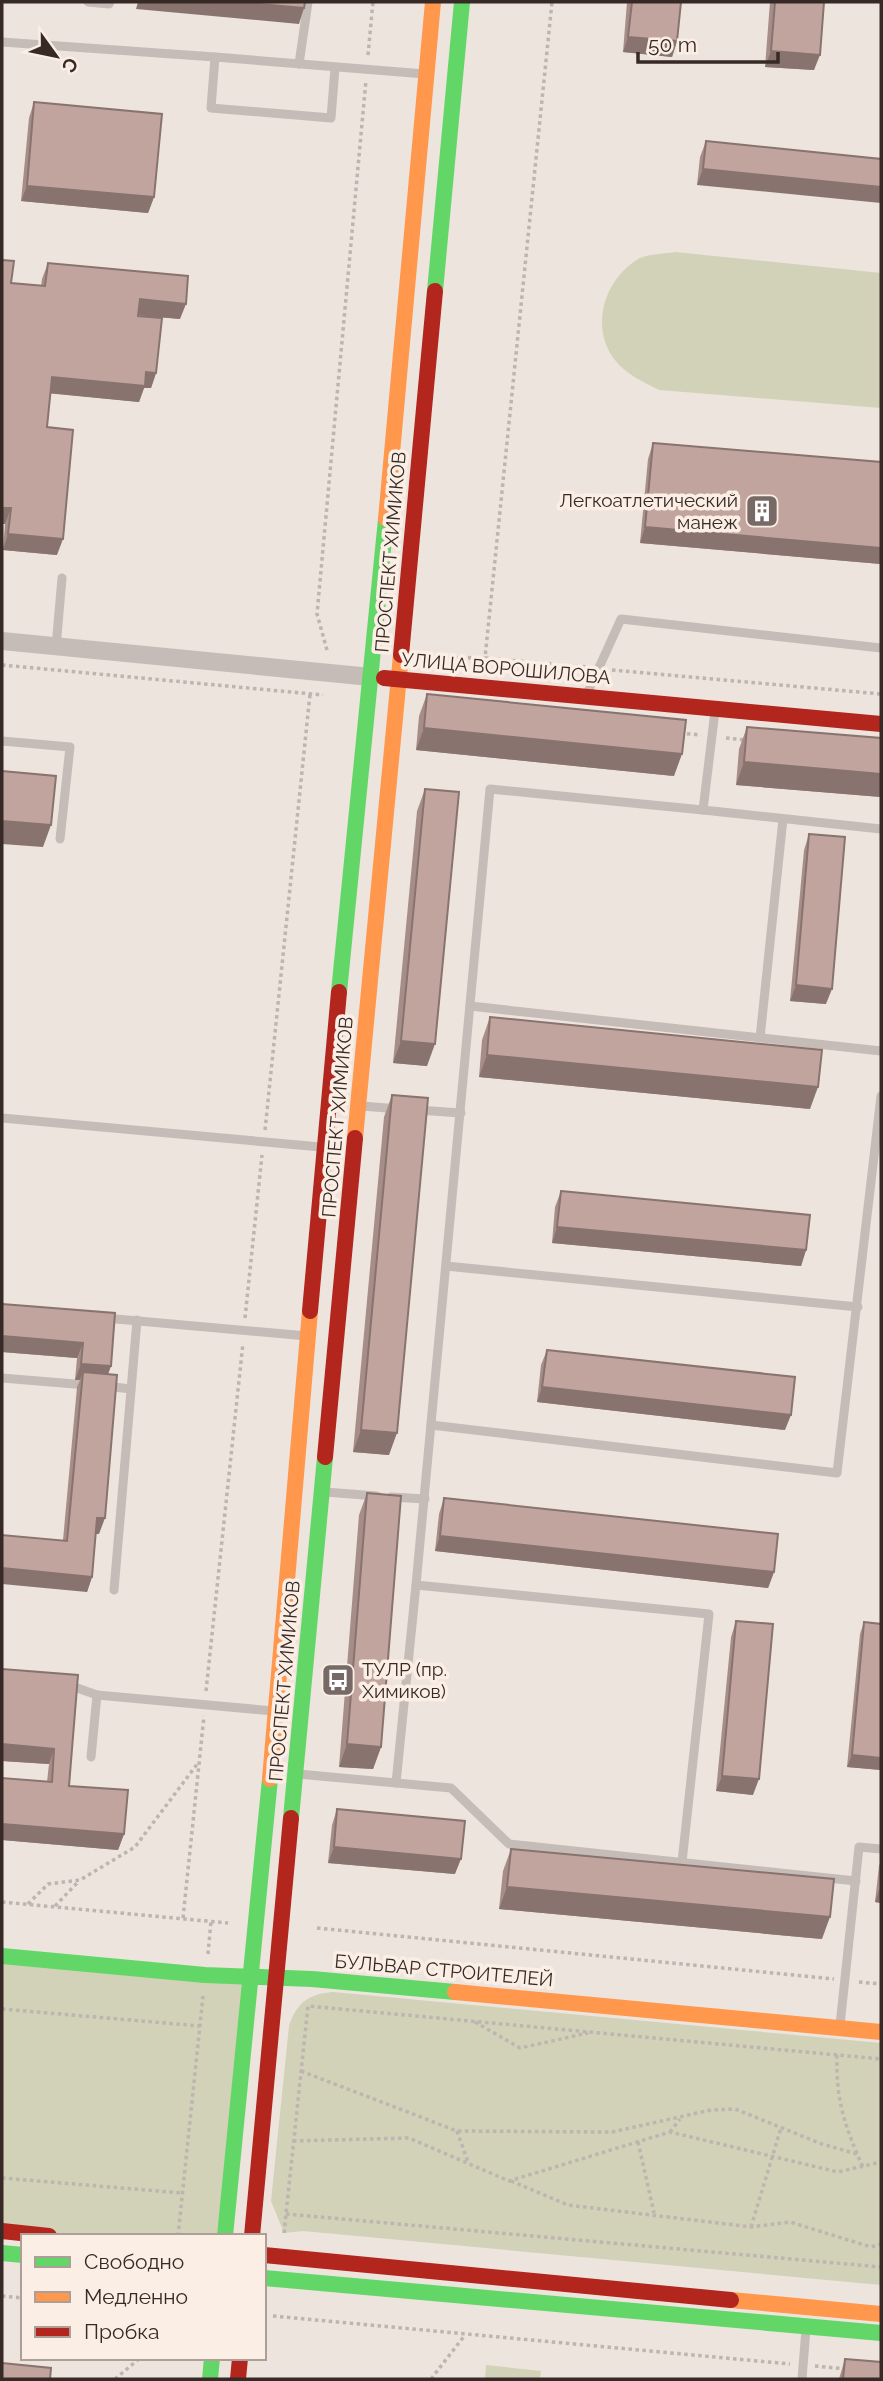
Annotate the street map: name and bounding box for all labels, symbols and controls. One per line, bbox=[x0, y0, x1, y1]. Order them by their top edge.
north arrow bbox=[21, 21, 91, 91]
scale bar bbox=[638, 21, 778, 65]
text: 50 m bbox=[648, 32, 697, 57]
text: С bbox=[57, 54, 83, 77]
street label: ПРОСПЕКТ ХИМИКОВ bbox=[370, 451, 410, 653]
place label: Легкоатлетический манеж bbox=[559, 489, 738, 533]
building icon: Легкоатлетический манеж bbox=[743, 492, 781, 530]
street label: УЛИЦА ВОРОШИЛОВА bbox=[401, 648, 612, 688]
street label: ПРОСПЕКТ ХИМИКОВ bbox=[317, 1016, 357, 1218]
street label: ПРОСПЕКТ ХИМИКОВ bbox=[264, 1580, 304, 1782]
place label: ТУЛР (пр. Химиков) bbox=[362, 1658, 447, 1702]
bus stop icon: ТУЛР (пр. Химиков) bbox=[319, 1661, 357, 1699]
street label: БУЛЬВАР СТРОИТЕЛЕЙ bbox=[334, 1949, 554, 1991]
legend bbox=[21, 2234, 266, 2360]
text: Свободно bbox=[84, 2249, 184, 2274]
text: Медленно bbox=[84, 2284, 188, 2309]
text: Пробка bbox=[84, 2319, 160, 2344]

